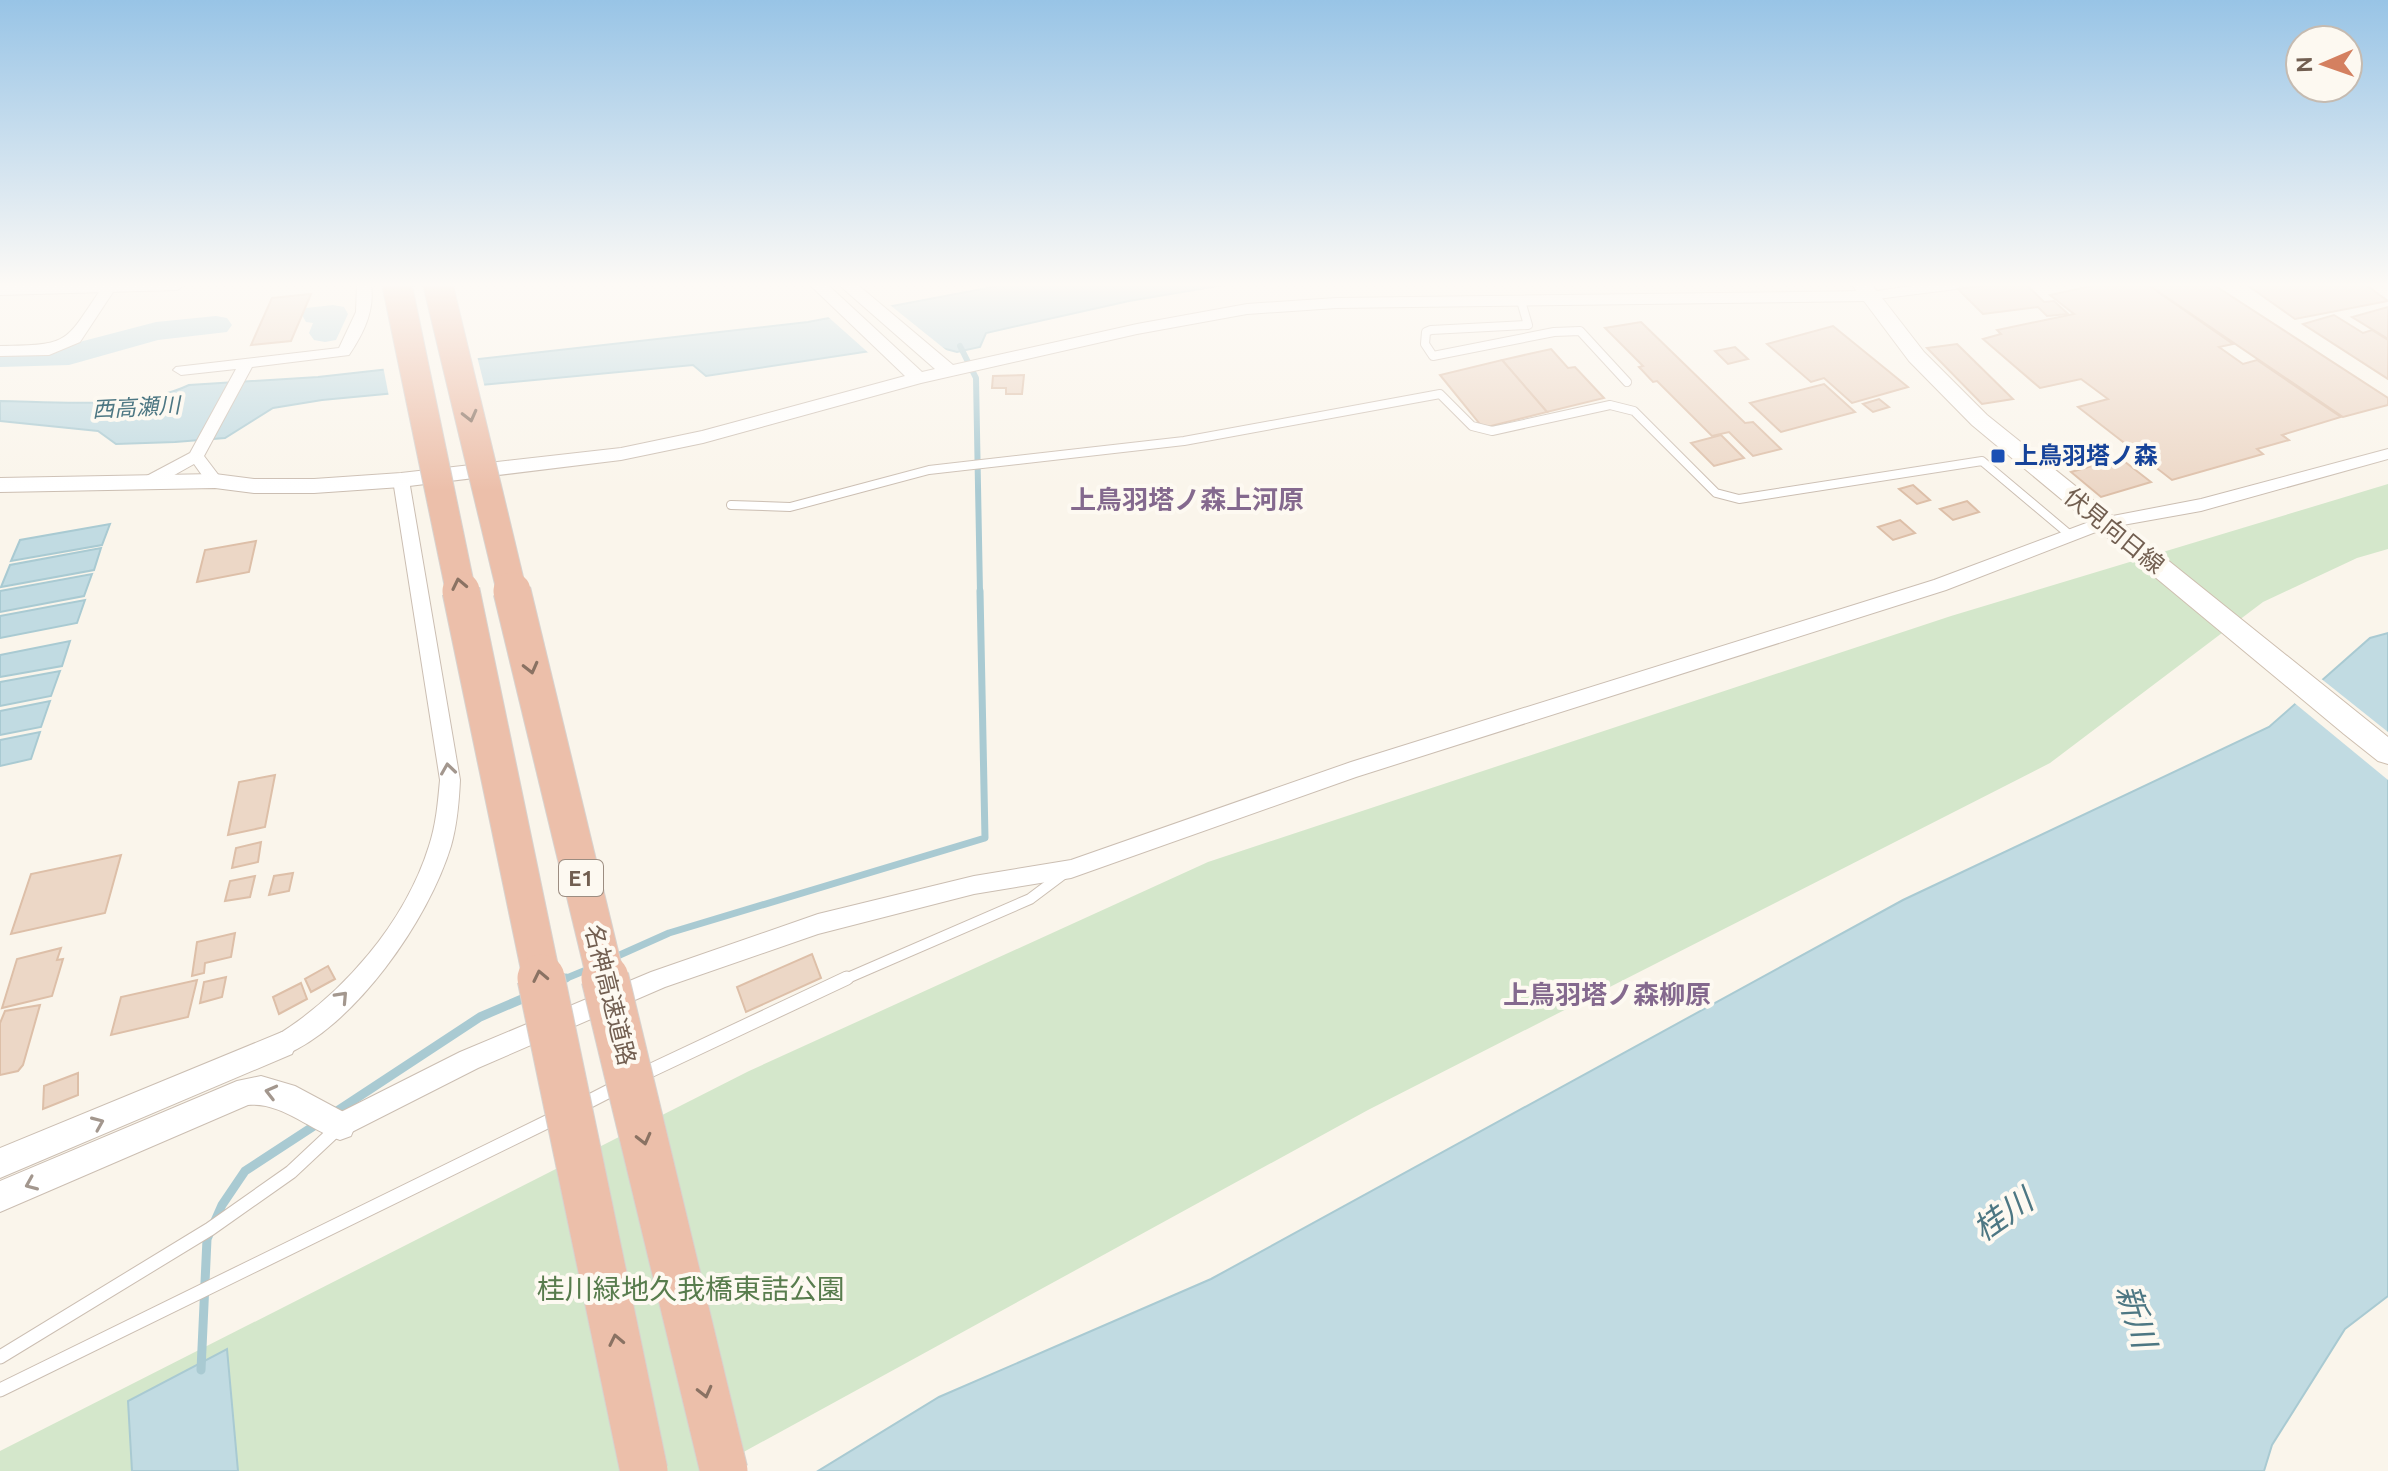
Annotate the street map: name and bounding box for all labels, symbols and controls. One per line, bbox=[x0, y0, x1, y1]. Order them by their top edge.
north arrow bbox=[2284, 24, 2364, 104]
text: N bbox=[2291, 56, 2316, 73]
water label: 西高瀬川 bbox=[91, 392, 183, 421]
one-way arrow bbox=[460, 408, 477, 422]
place label: 上鳥羽塔ノ森 bbox=[2014, 442, 2158, 469]
marker: 上鳥羽塔ノ森 bbox=[1989, 447, 2007, 465]
street label: 伏見向日線 bbox=[2059, 482, 2169, 579]
district label: 上鳥羽塔ノ森上河原 bbox=[1070, 485, 1304, 514]
one-way arrow bbox=[451, 578, 468, 591]
one-way arrow bbox=[522, 661, 539, 675]
one-way arrow bbox=[440, 762, 457, 776]
road number: E1 bbox=[559, 860, 603, 896]
street label: 名神高速道路 bbox=[580, 922, 641, 1068]
one-way arrow bbox=[533, 969, 550, 982]
district label: 上鳥羽塔ノ森柳原 bbox=[1503, 980, 1711, 1009]
one-way arrow bbox=[332, 992, 347, 1006]
one-way arrow bbox=[264, 1085, 278, 1102]
one-way arrow bbox=[90, 1116, 104, 1132]
one-way arrow bbox=[635, 1131, 652, 1145]
one-way arrow bbox=[25, 1174, 39, 1190]
water label: 桂川 bbox=[1966, 1179, 2041, 1247]
park label: 桂川緑地久我橋東詰公園 bbox=[537, 1273, 845, 1304]
water label: 新川 bbox=[2110, 1280, 2164, 1354]
one-way arrow bbox=[608, 1334, 625, 1347]
one-way arrow bbox=[696, 1384, 713, 1398]

